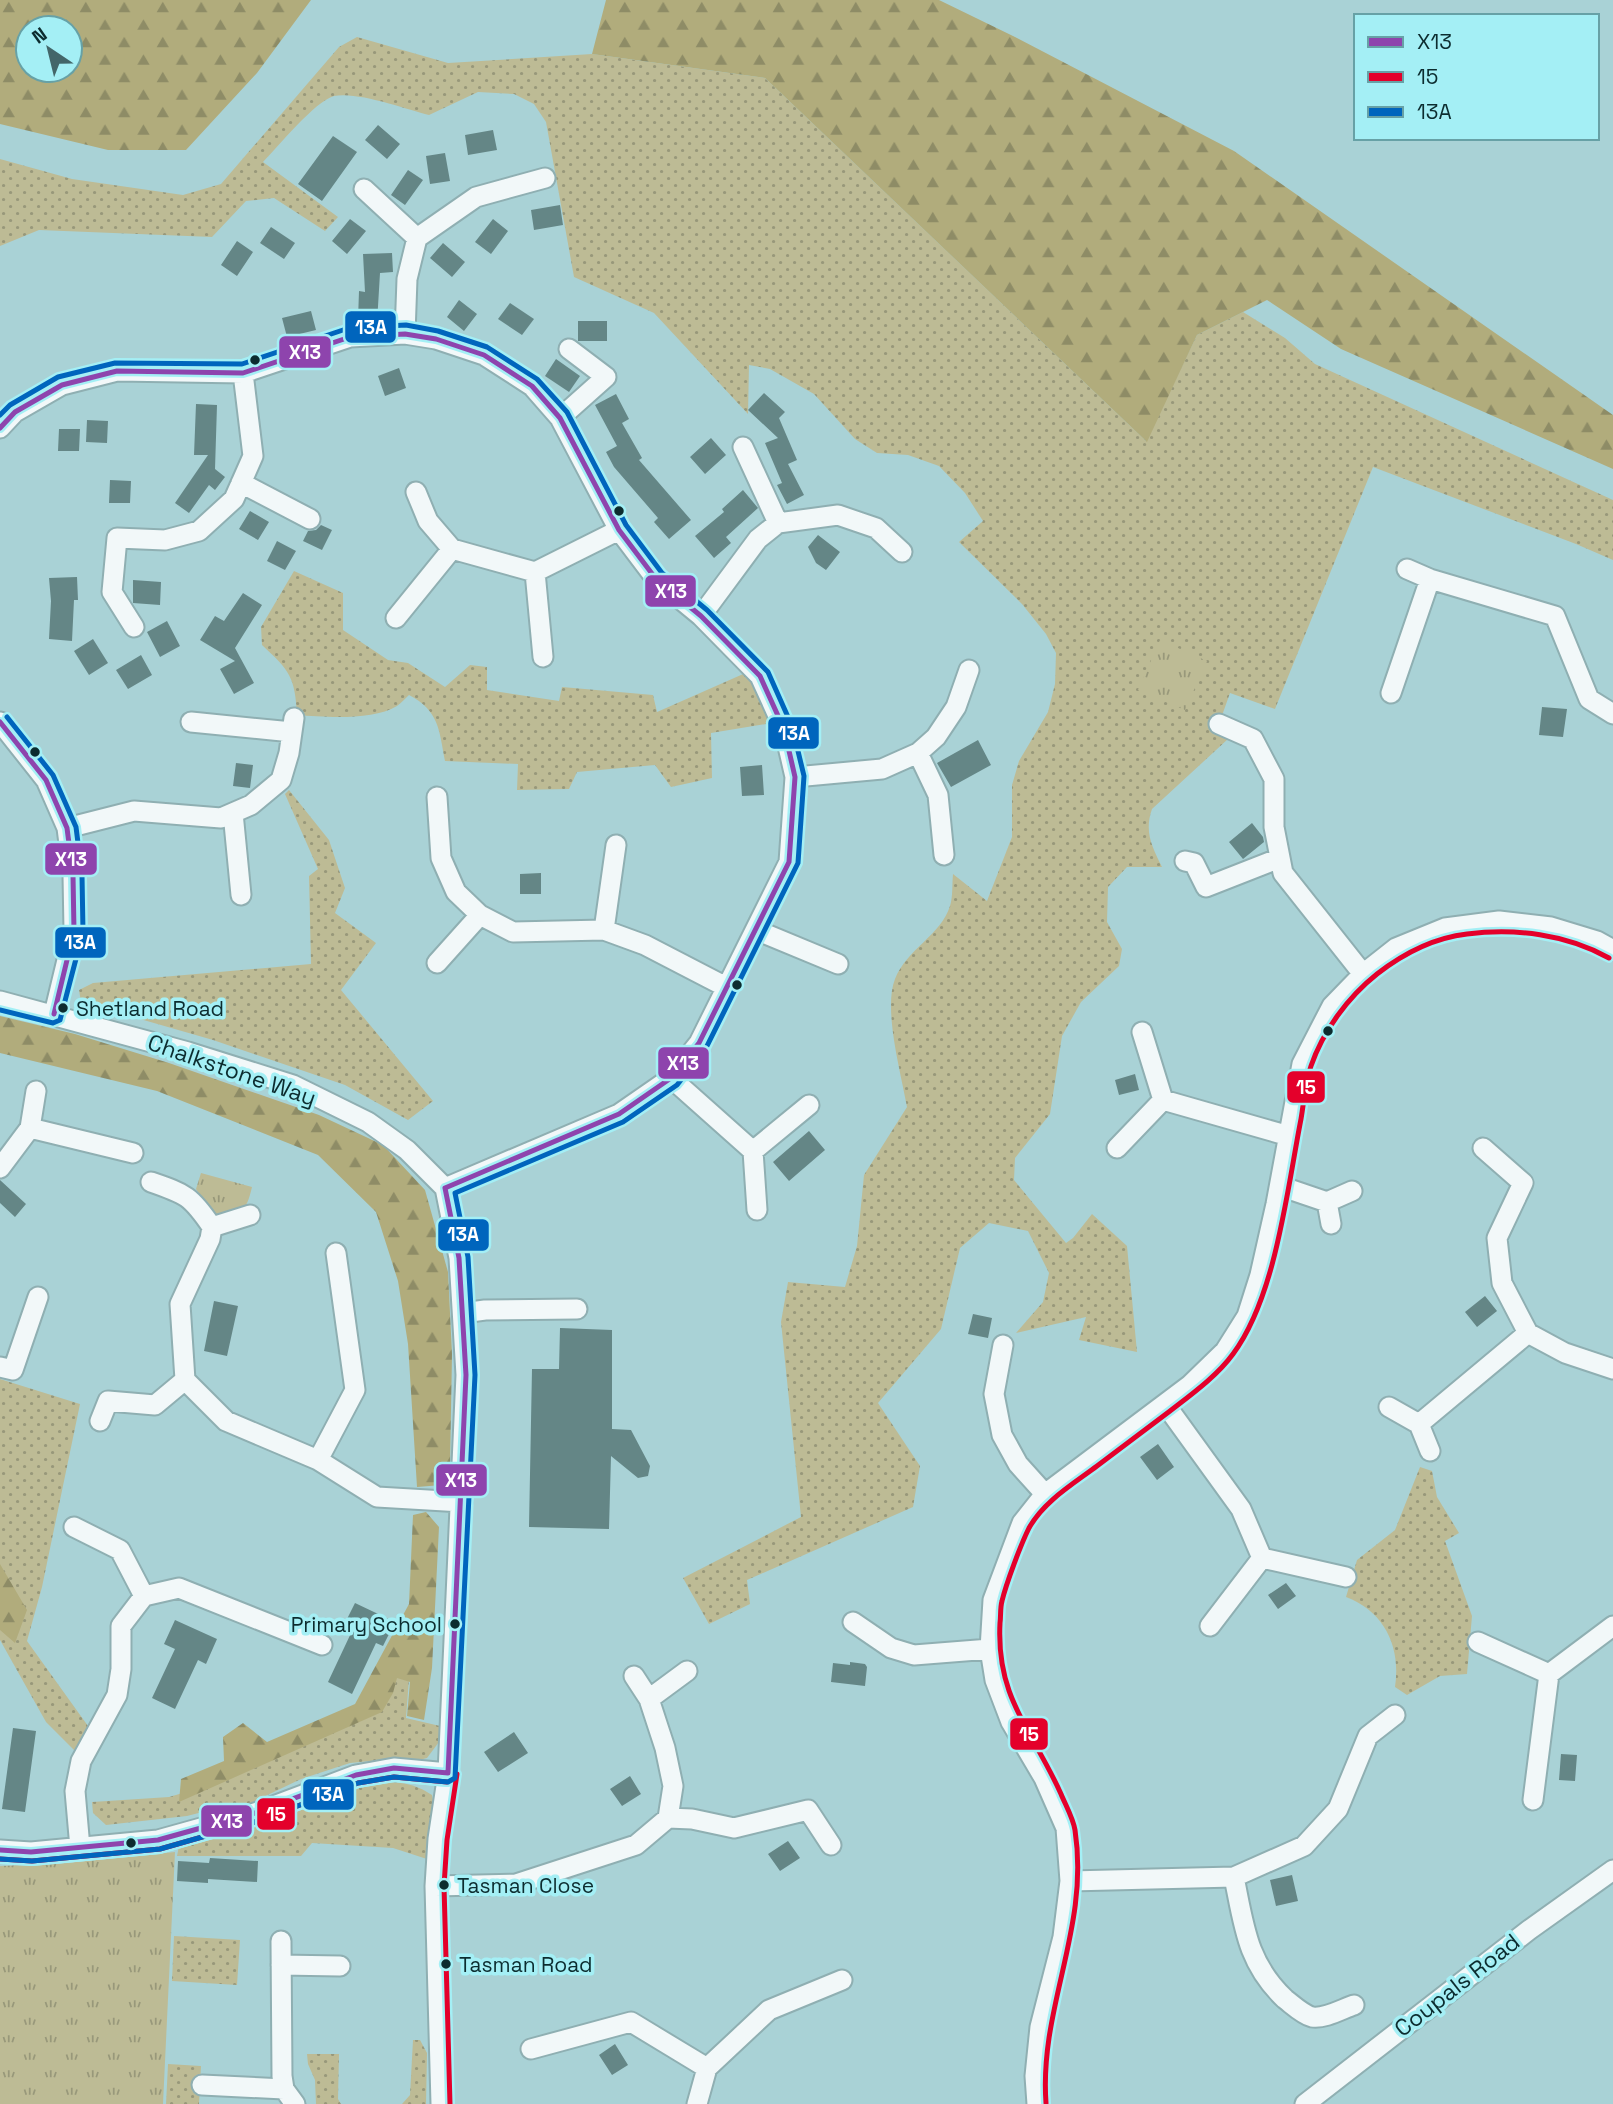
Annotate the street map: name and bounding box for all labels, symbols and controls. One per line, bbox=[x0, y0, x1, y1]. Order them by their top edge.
north arrow bbox=[14, 14, 84, 84]
legend bbox=[1354, 14, 1599, 140]
text: N bbox=[27, 22, 52, 49]
text: X13 bbox=[1417, 28, 1452, 55]
text: 15 bbox=[1417, 63, 1438, 90]
text: 13A bbox=[1417, 98, 1452, 125]
line badge: 13A bbox=[344, 310, 397, 344]
text: 13A bbox=[355, 315, 387, 340]
line badge: X13 bbox=[278, 335, 332, 369]
text: X13 bbox=[289, 340, 321, 365]
unlabelled marker bbox=[248, 353, 262, 367]
unlabelled marker bbox=[612, 504, 626, 518]
line badge: X13 bbox=[644, 574, 697, 608]
text: X13 bbox=[655, 579, 687, 604]
line badge: 13A bbox=[767, 716, 820, 750]
text: 13A bbox=[778, 721, 810, 746]
unlabelled marker bbox=[28, 745, 42, 759]
line badge: X13 bbox=[44, 842, 98, 876]
text: X13 bbox=[55, 847, 87, 872]
line badge: 13A bbox=[54, 926, 107, 959]
text: 13A bbox=[64, 930, 96, 955]
unlabelled marker bbox=[730, 978, 744, 992]
place label: Shetland Road bbox=[76, 995, 224, 1022]
marker: Shetland Road bbox=[56, 1001, 70, 1015]
unlabelled marker bbox=[1321, 1024, 1335, 1038]
street label: Chalkstone Way bbox=[144, 1027, 320, 1113]
line badge: X13 bbox=[657, 1046, 710, 1080]
text: X13 bbox=[667, 1051, 699, 1076]
line badge: 15 bbox=[1286, 1070, 1326, 1104]
text: 15 bbox=[1296, 1075, 1316, 1100]
line badge: 13A bbox=[437, 1218, 490, 1252]
text: 13A bbox=[447, 1222, 479, 1247]
line badge: X13 bbox=[435, 1463, 488, 1497]
text: X13 bbox=[445, 1468, 477, 1493]
place label: Primary School bbox=[291, 1611, 442, 1638]
marker: Primary School bbox=[448, 1617, 462, 1631]
line badge: 15 bbox=[1009, 1717, 1049, 1751]
text: 15 bbox=[1019, 1722, 1039, 1747]
line badge: 13A bbox=[302, 1778, 355, 1811]
text: 13A bbox=[312, 1782, 344, 1807]
line badge: 15 bbox=[256, 1797, 296, 1831]
text: 15 bbox=[266, 1802, 286, 1827]
line badge: X13 bbox=[200, 1804, 253, 1838]
text: X13 bbox=[211, 1809, 243, 1834]
unlabelled marker bbox=[124, 1836, 138, 1850]
place label: Tasman Close bbox=[457, 1872, 594, 1899]
marker: Tasman Close bbox=[437, 1878, 451, 1892]
street label: Coupals Road bbox=[1388, 1927, 1526, 2043]
place label: Tasman Road bbox=[459, 1951, 593, 1978]
marker: Tasman Road bbox=[439, 1957, 453, 1971]

